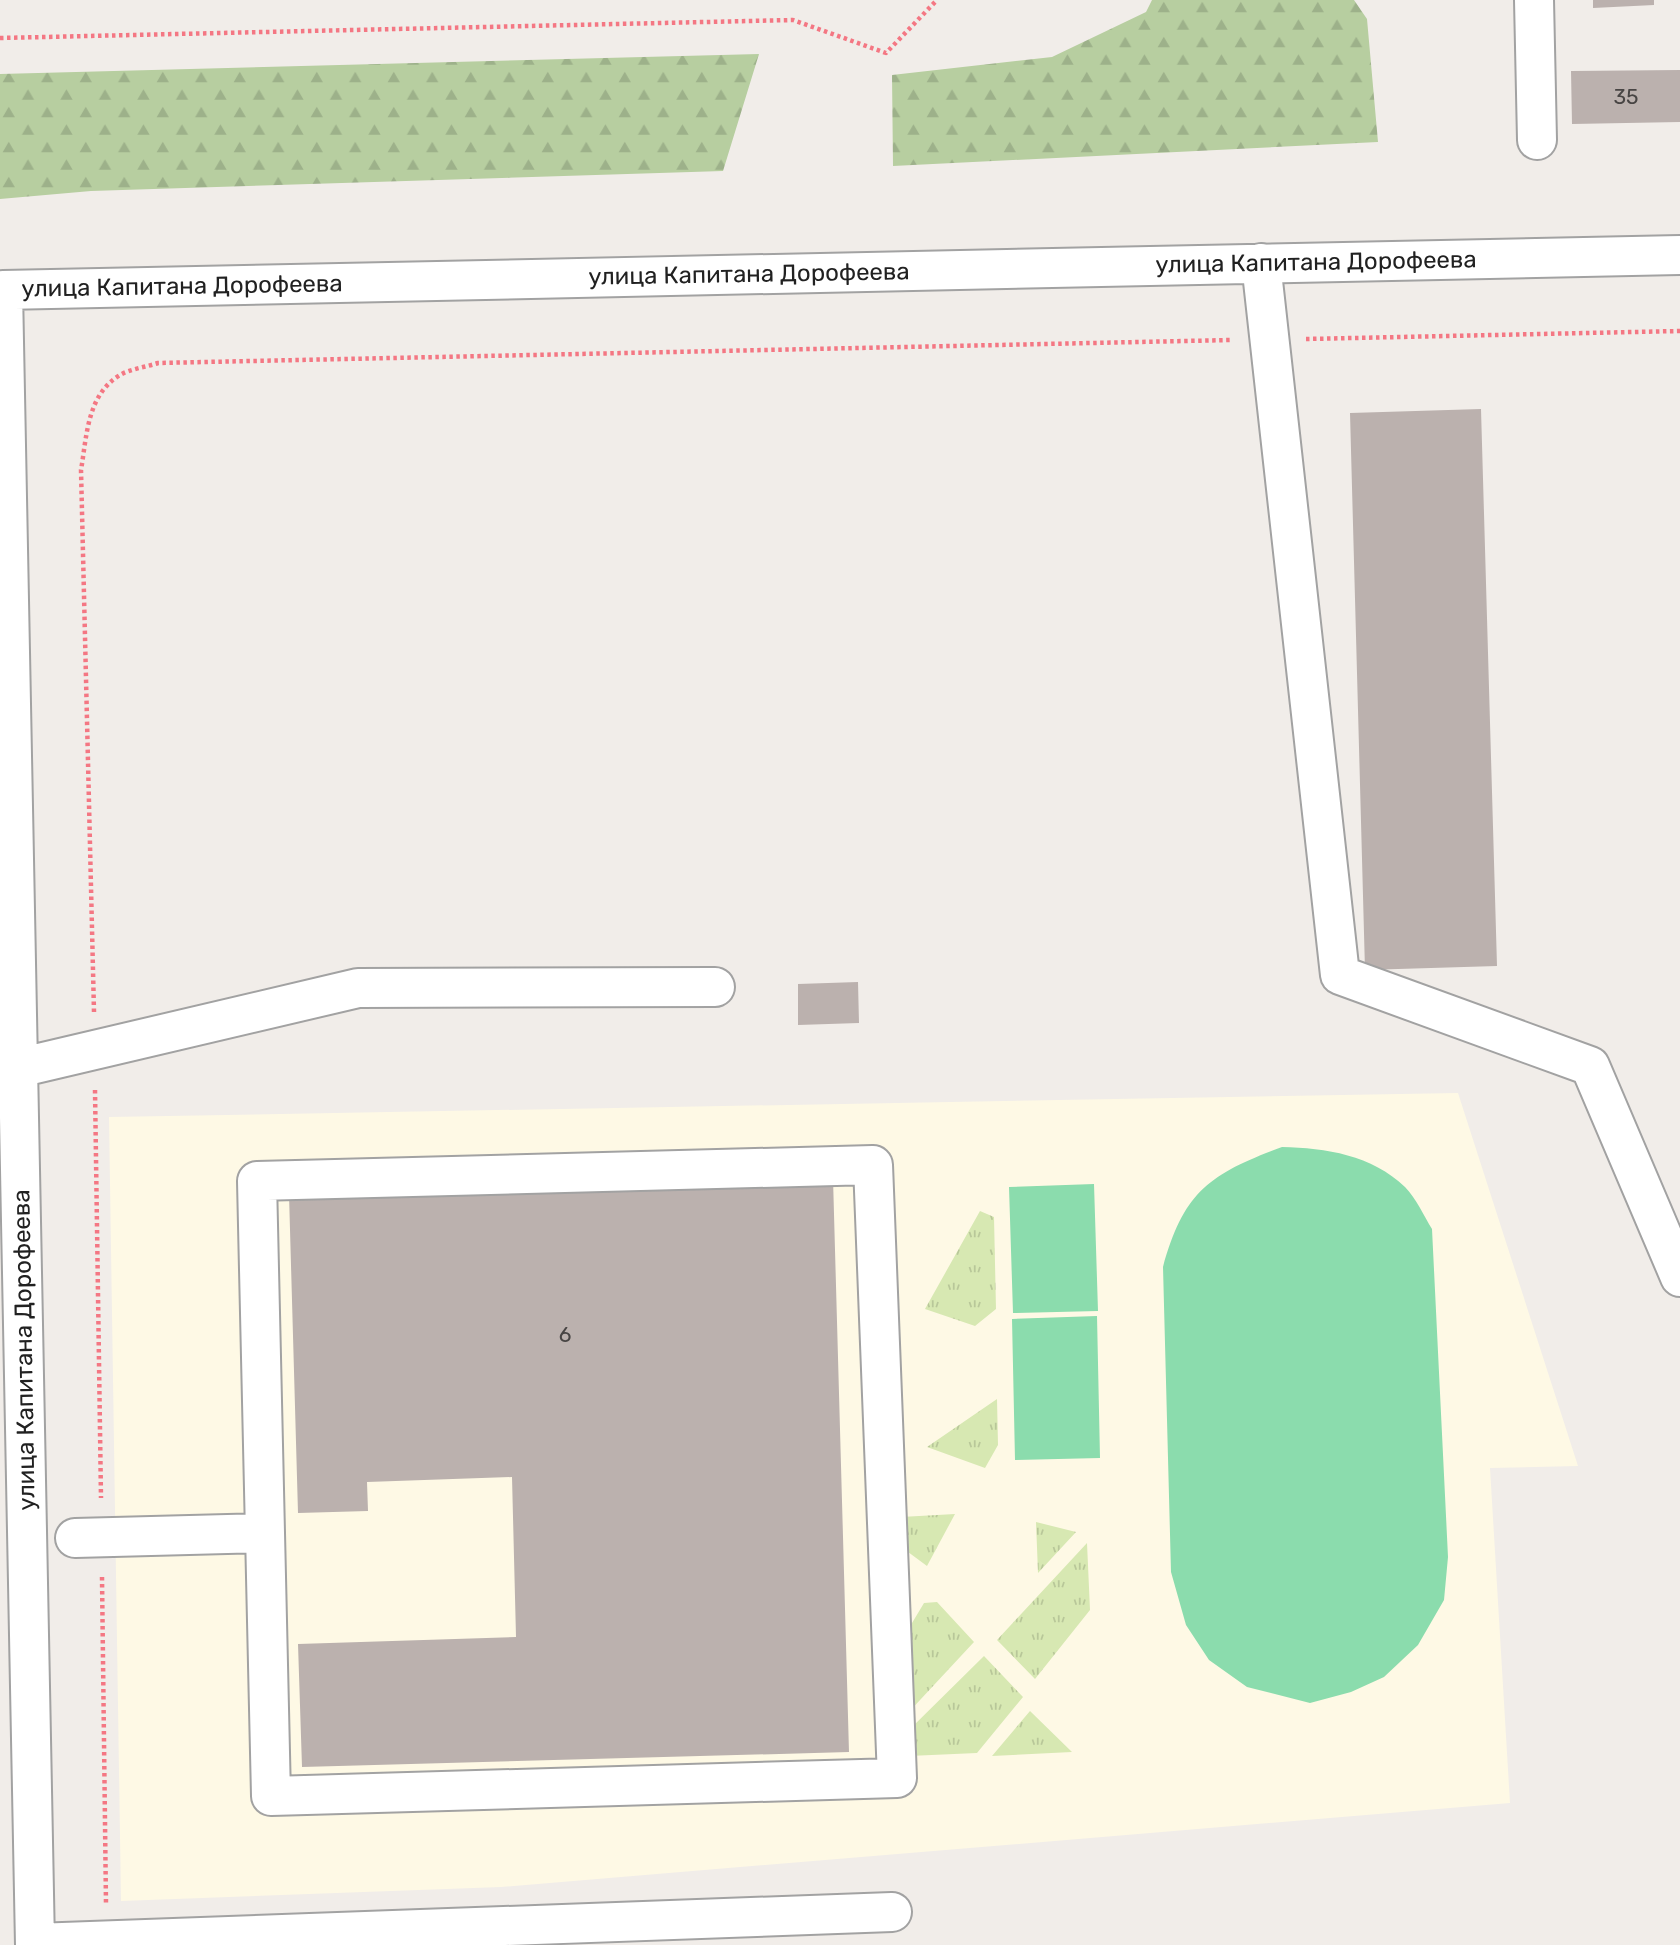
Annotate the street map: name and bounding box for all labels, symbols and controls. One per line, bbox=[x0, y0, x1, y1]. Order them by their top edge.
house number: 35 bbox=[1613, 84, 1639, 109]
street label: улица Капитана Дорофеева bbox=[1155, 245, 1477, 279]
street label: улица Капитана Дорофеева bbox=[588, 257, 910, 291]
street label: улица Капитана Дорофеева bbox=[21, 269, 343, 303]
street label: улица Капитана Дорофеева bbox=[7, 1189, 41, 1511]
house number: 6 bbox=[559, 1322, 571, 1347]

